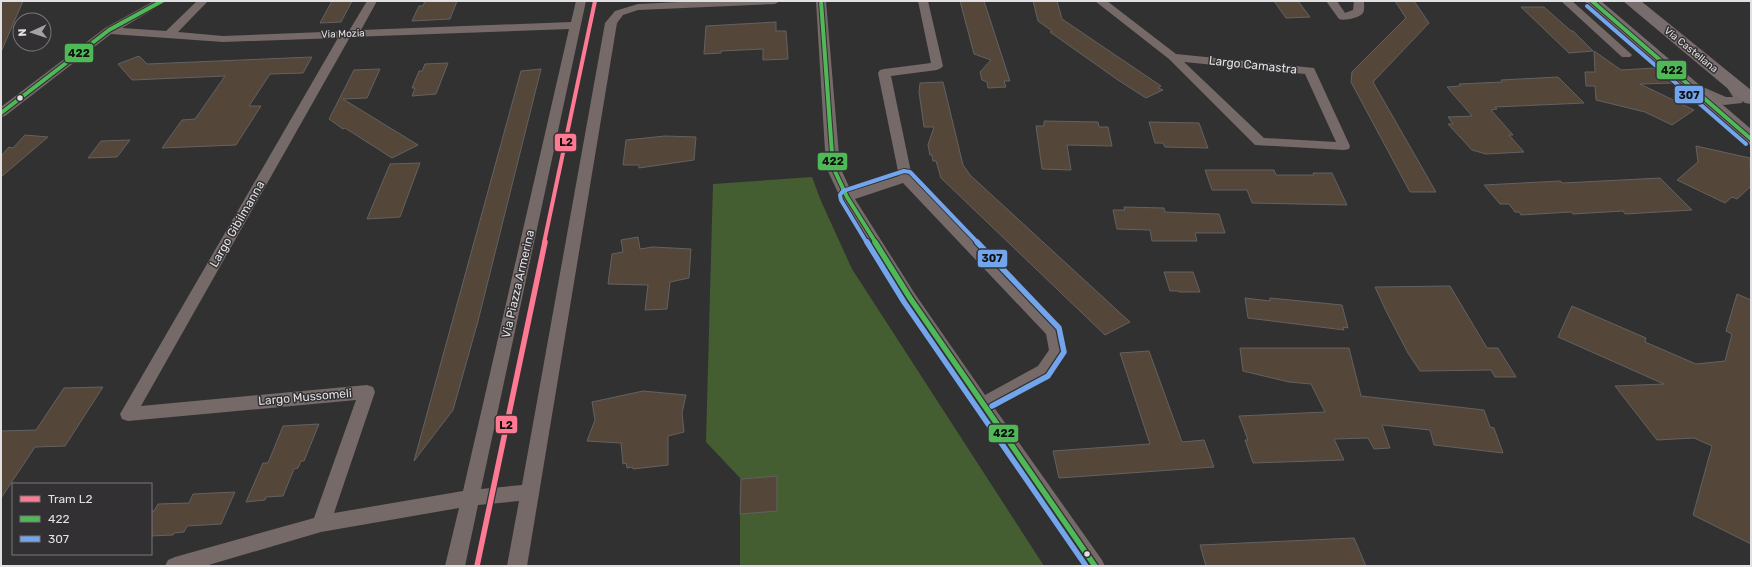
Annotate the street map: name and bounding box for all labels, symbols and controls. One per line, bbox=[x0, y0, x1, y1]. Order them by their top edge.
north arrow bbox=[12, 12, 52, 52]
street label: Via Castellana bbox=[1662, 25, 1720, 75]
street label: Via Mozia bbox=[321, 27, 365, 41]
text: N bbox=[16, 28, 29, 37]
line badge: 422 bbox=[64, 43, 94, 63]
text: 422 bbox=[68, 47, 90, 60]
street label: Largo Camastra bbox=[1208, 53, 1298, 77]
line badge: 422 bbox=[1656, 60, 1687, 80]
text: 422 bbox=[1661, 64, 1683, 77]
line badge: 307 bbox=[1674, 85, 1704, 104]
text: 307 bbox=[1678, 89, 1700, 102]
unlabelled marker bbox=[15, 93, 25, 103]
line badge: L2 bbox=[554, 133, 577, 152]
text: L2 bbox=[559, 136, 573, 149]
line badge: 422 bbox=[817, 152, 848, 171]
text: 422 bbox=[822, 155, 844, 168]
street label: Largo Gibilmanna bbox=[207, 178, 267, 270]
street label: Via Piazza Armerina bbox=[499, 229, 537, 339]
line badge: 307 bbox=[977, 249, 1008, 268]
text: 307 bbox=[981, 252, 1003, 265]
street label: Largo Mussomeli bbox=[258, 386, 352, 408]
line badge: L2 bbox=[495, 415, 518, 434]
text: L2 bbox=[499, 419, 513, 432]
line badge: 422 bbox=[988, 424, 1019, 443]
text: 422 bbox=[993, 427, 1015, 440]
legend bbox=[12, 483, 152, 555]
text: Tram L2 bbox=[48, 492, 92, 506]
text: 422 bbox=[48, 512, 70, 526]
text: 307 bbox=[48, 532, 69, 546]
unlabelled marker bbox=[1082, 549, 1092, 559]

